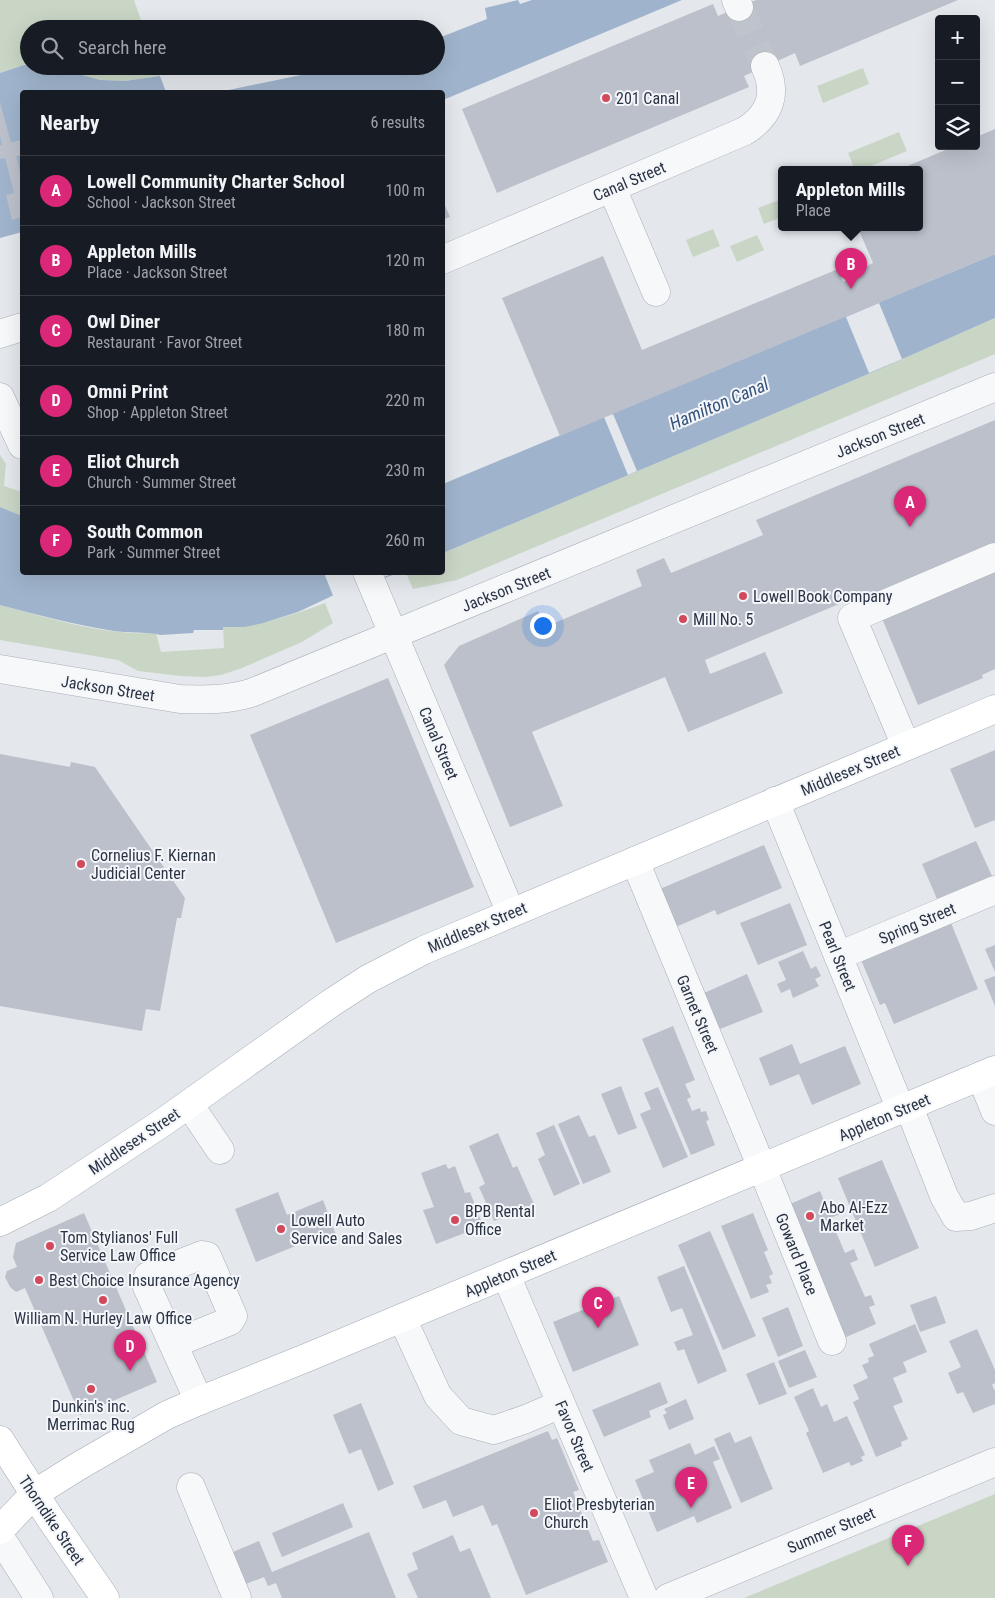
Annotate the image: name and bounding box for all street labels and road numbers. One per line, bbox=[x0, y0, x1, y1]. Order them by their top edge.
street label: Canal Street bbox=[590, 158, 669, 205]
street label: Jackson Street bbox=[833, 409, 928, 462]
street label: Jackson Street bbox=[459, 563, 554, 616]
street label: Jackson Street bbox=[60, 672, 156, 705]
street label: Canal Street bbox=[415, 704, 462, 783]
street label: Middlesex Street bbox=[798, 741, 903, 800]
street label: Middlesex Street bbox=[425, 898, 530, 957]
street label: Spring Street bbox=[876, 899, 959, 948]
street label: Pearl Street bbox=[815, 918, 860, 994]
street label: Garnet Street bbox=[673, 972, 723, 1056]
street label: Appleton Street bbox=[836, 1090, 933, 1145]
street label: Middlesex Street bbox=[85, 1104, 184, 1179]
street label: Goward Place bbox=[771, 1210, 822, 1298]
street label: Appleton Street bbox=[462, 1246, 559, 1301]
street label: Favor Street bbox=[551, 1398, 598, 1475]
street label: Thorndike Street bbox=[15, 1472, 89, 1569]
street label: Summer Street bbox=[784, 1503, 878, 1558]

